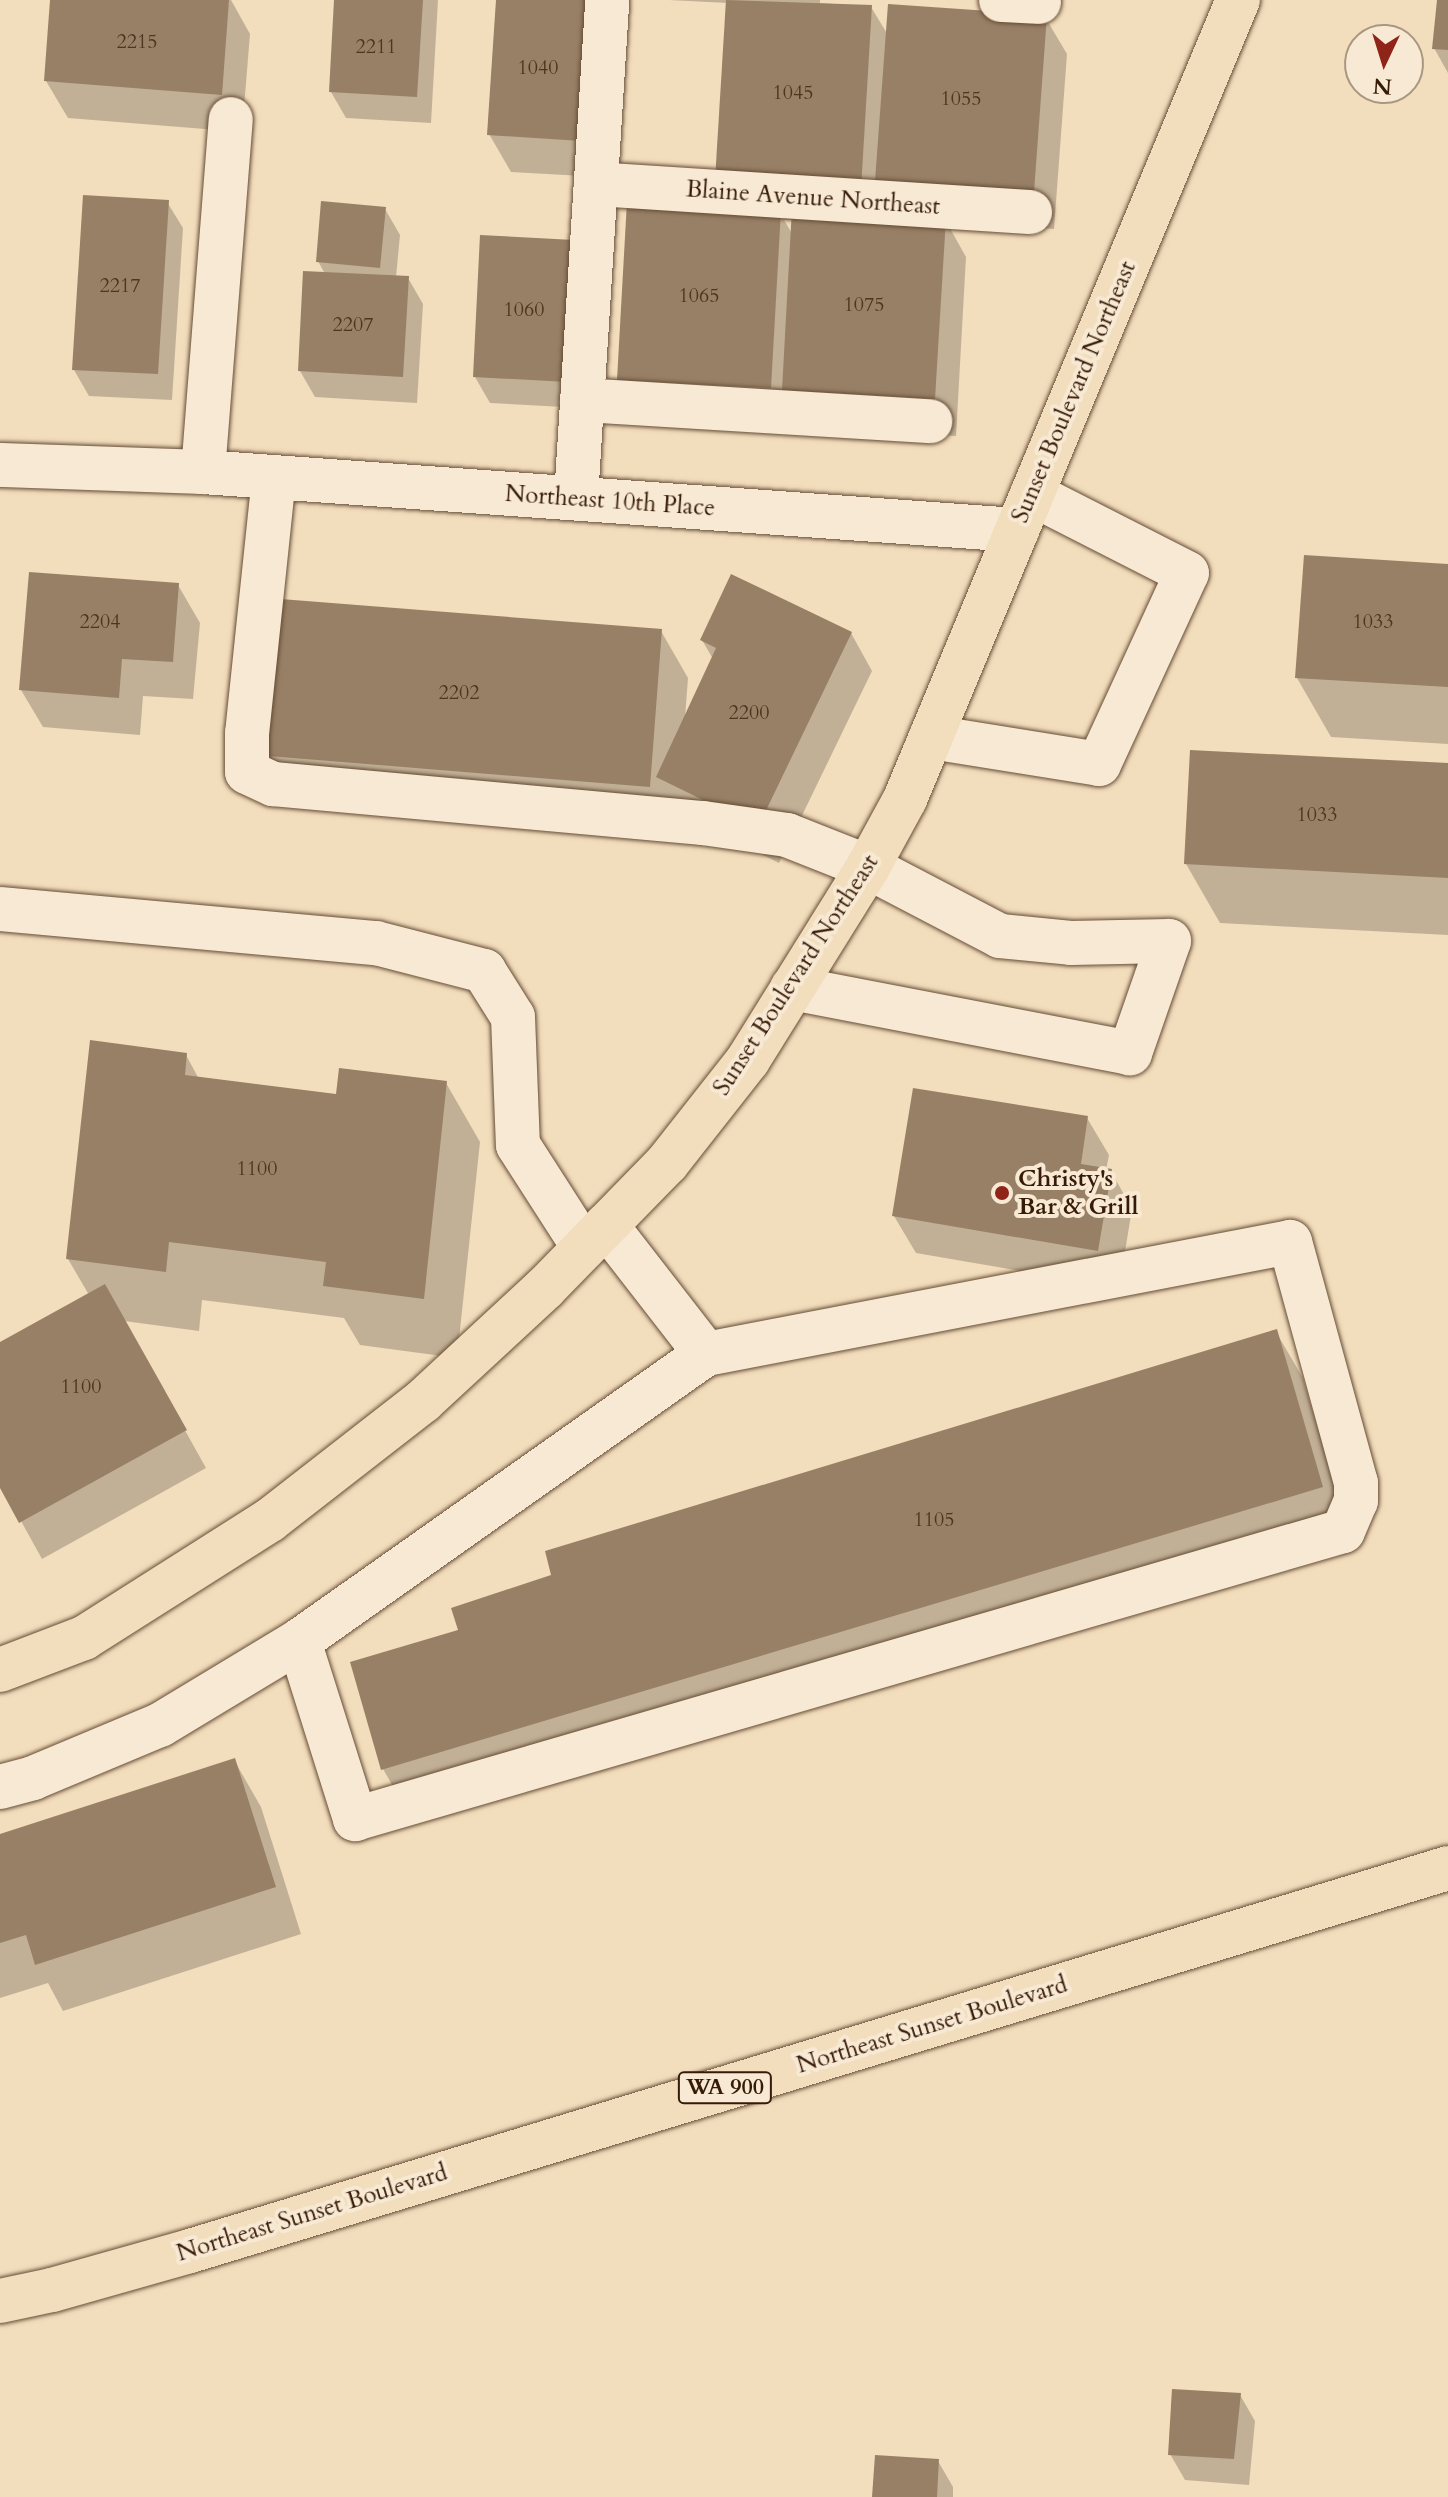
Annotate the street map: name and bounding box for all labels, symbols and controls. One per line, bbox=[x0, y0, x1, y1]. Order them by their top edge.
north arrow bbox=[1344, 24, 1424, 104]
house number: 2215 bbox=[117, 29, 157, 53]
house number: 2211 bbox=[356, 34, 396, 58]
house number: 1040 bbox=[518, 55, 558, 79]
text: N bbox=[1372, 70, 1393, 102]
house number: 1045 bbox=[773, 80, 813, 104]
house number: 1055 bbox=[941, 86, 981, 110]
street label: Blaine Avenue Northeast bbox=[685, 175, 941, 221]
street label: Sunset Boulevard Northeast bbox=[1006, 257, 1142, 527]
house number: 2217 bbox=[100, 273, 140, 297]
house number: 1065 bbox=[679, 283, 719, 307]
house number: 1075 bbox=[844, 292, 884, 316]
house number: 1060 bbox=[504, 297, 544, 321]
house number: 2207 bbox=[333, 312, 373, 336]
street label: Northeast 10th Place bbox=[504, 479, 716, 523]
house number: 2204 bbox=[80, 609, 120, 633]
house number: 1033 bbox=[1353, 609, 1393, 633]
house number: 2202 bbox=[439, 680, 479, 704]
house number: 2200 bbox=[729, 700, 769, 724]
house number: 1033 bbox=[1297, 802, 1337, 826]
street label: Sunset Boulevard Northeast bbox=[707, 849, 885, 1101]
house number: 1100 bbox=[237, 1156, 277, 1180]
place label: Christy's Bar & Grill bbox=[1018, 1165, 1138, 1221]
marker: Christy's Bar & Grill bbox=[993, 1184, 1011, 1202]
house number: 1100 bbox=[61, 1374, 101, 1398]
house number: 1105 bbox=[914, 1507, 954, 1531]
street label: Northeast Sunset Boulevard bbox=[793, 1970, 1071, 2080]
road number: WA 900 bbox=[677, 2070, 773, 2106]
street label: Northeast Sunset Boulevard bbox=[173, 2158, 451, 2268]

